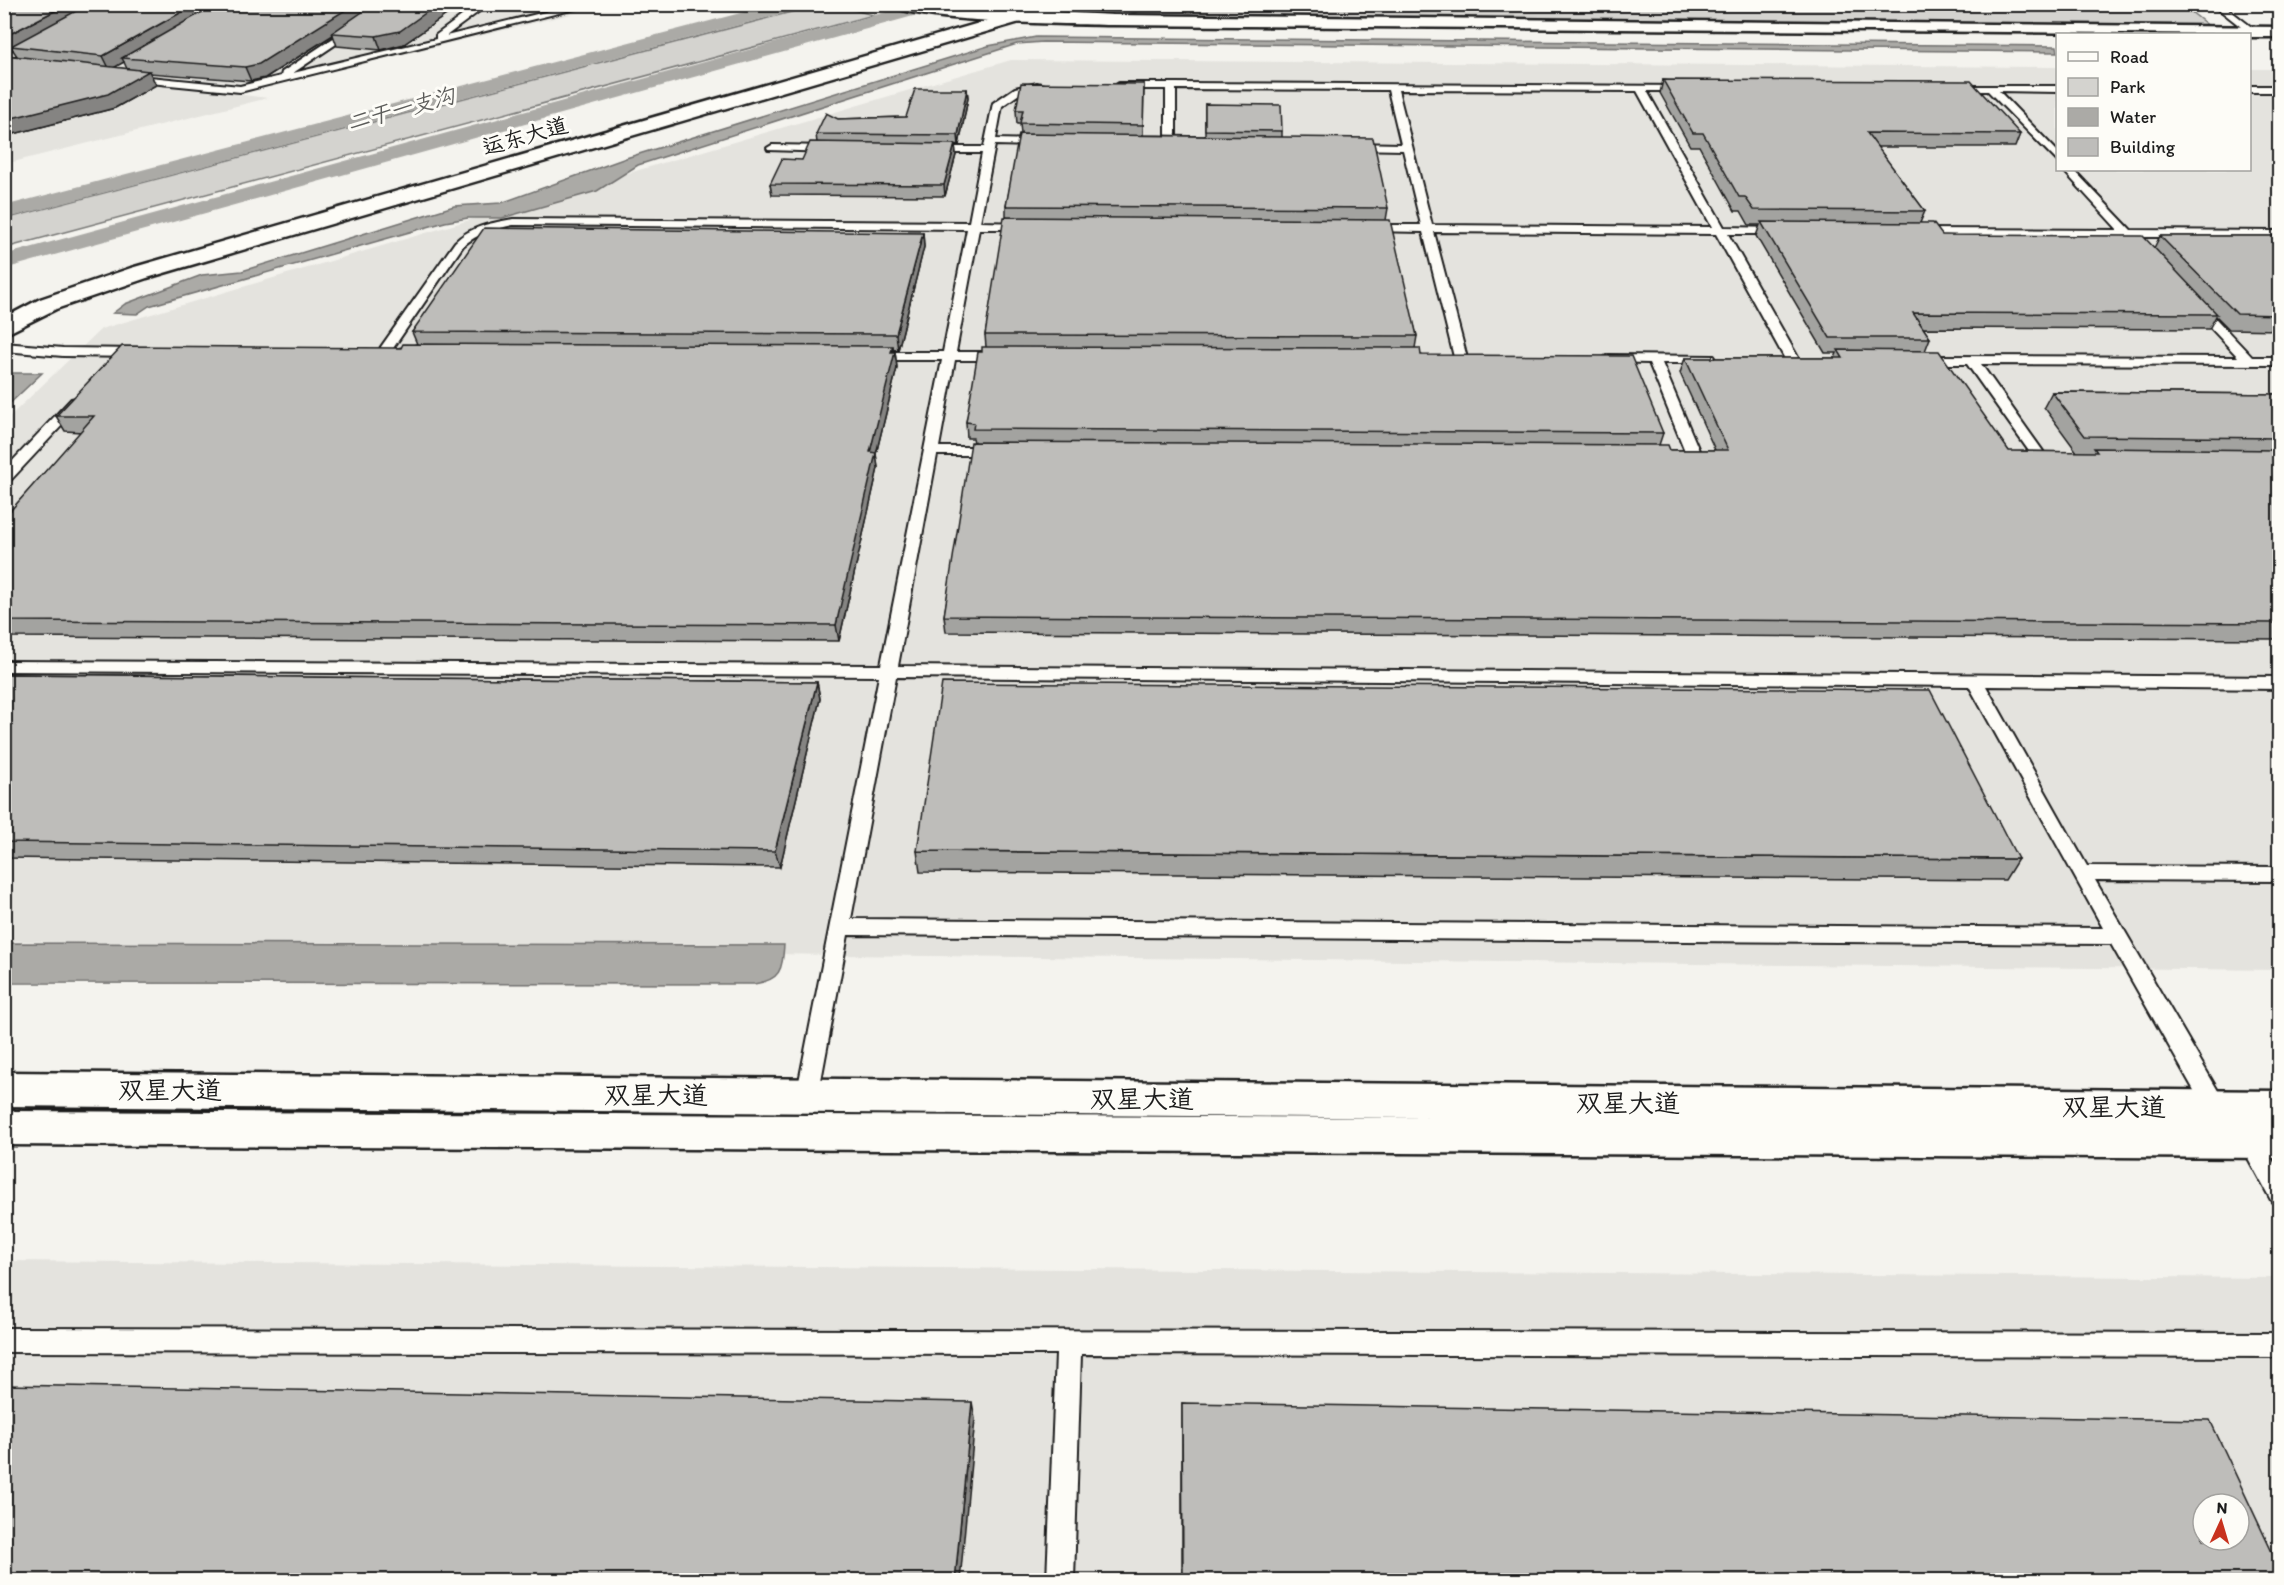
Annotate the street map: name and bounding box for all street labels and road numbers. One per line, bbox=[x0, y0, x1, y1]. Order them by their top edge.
street label: 运东大道 bbox=[479, 111, 571, 161]
street label: 双星大道 bbox=[118, 1074, 222, 1106]
street label: 双星大道 bbox=[604, 1079, 708, 1111]
street label: 双星大道 bbox=[1090, 1083, 1194, 1115]
street label: 双星大道 bbox=[1576, 1087, 1680, 1119]
street label: 双星大道 bbox=[2062, 1091, 2166, 1123]

